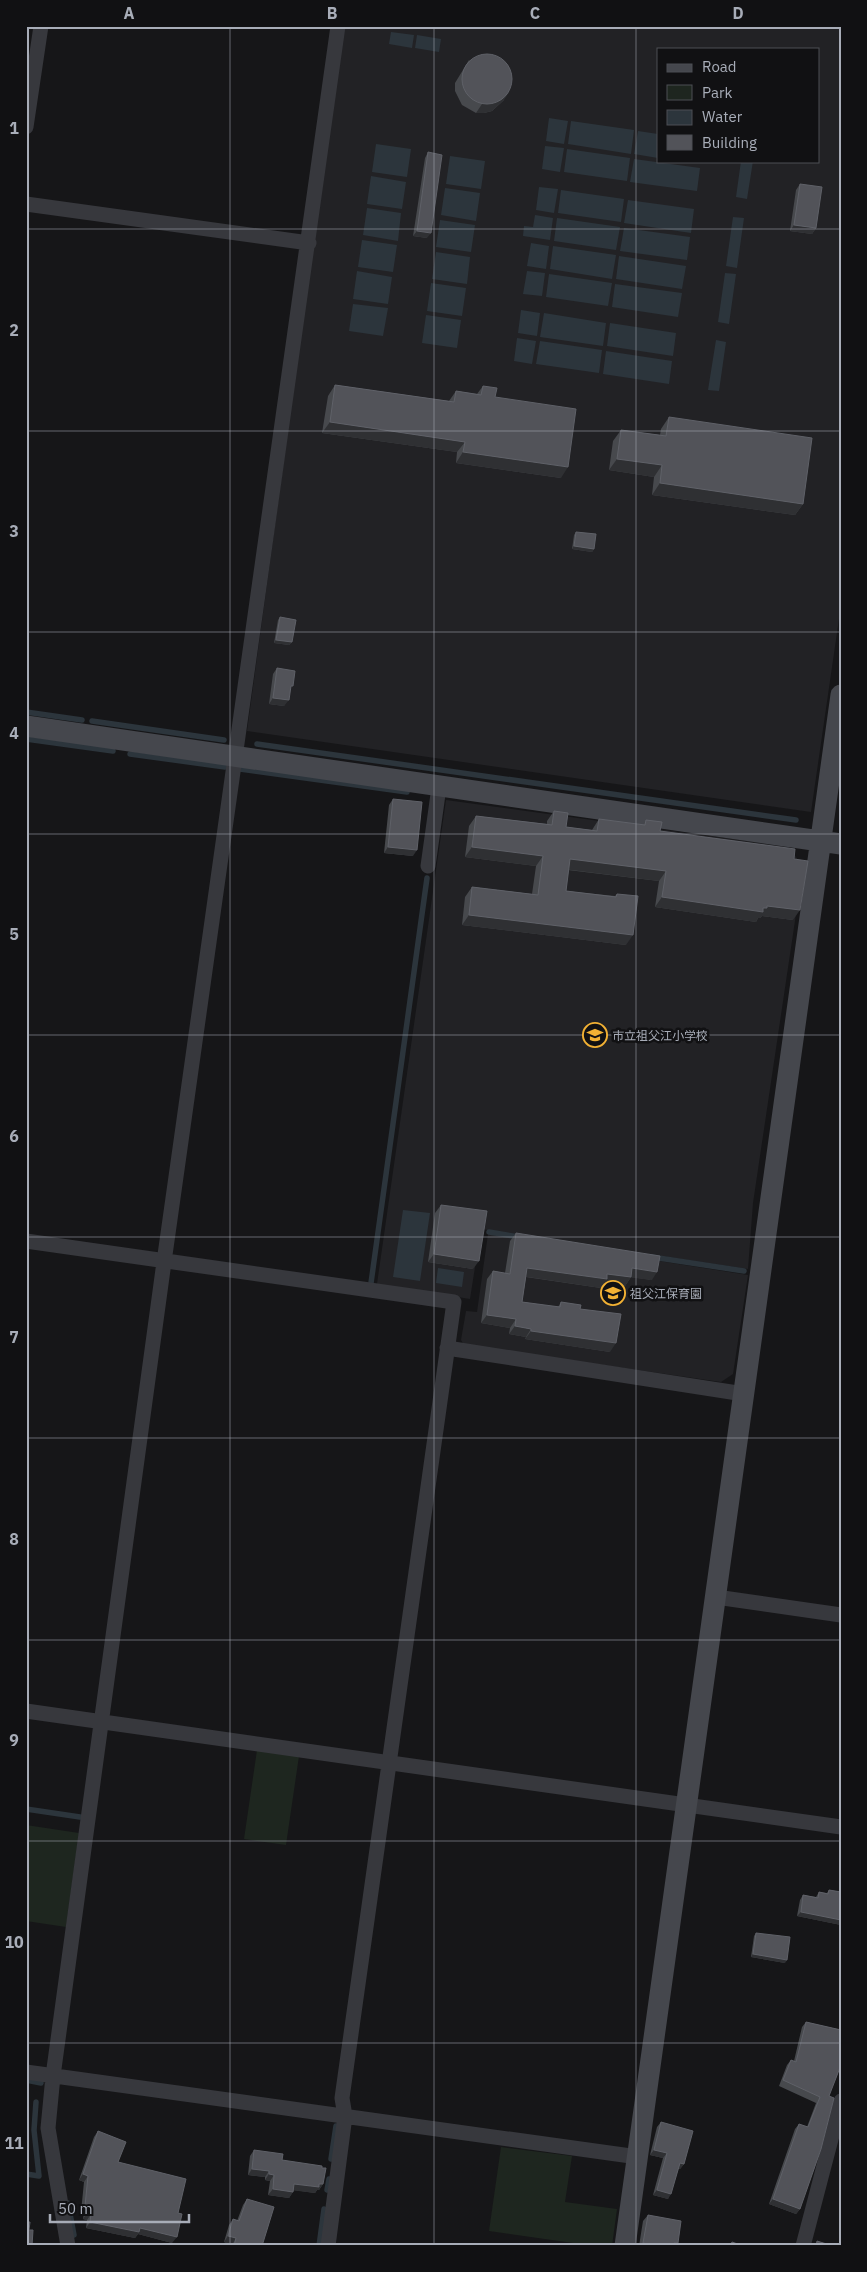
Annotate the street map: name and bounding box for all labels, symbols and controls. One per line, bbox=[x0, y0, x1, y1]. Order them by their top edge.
text: A bbox=[124, 3, 135, 23]
text: B bbox=[327, 3, 338, 23]
text: C bbox=[530, 3, 540, 23]
text: D bbox=[732, 3, 744, 23]
legend bbox=[657, 48, 820, 162]
text: Road bbox=[702, 57, 737, 76]
text: Park bbox=[702, 83, 732, 102]
text: Water bbox=[702, 107, 743, 126]
text: 1 bbox=[9, 118, 19, 138]
text: Building bbox=[702, 133, 757, 152]
text: 2 bbox=[9, 320, 19, 340]
text: 3 bbox=[9, 521, 19, 541]
text: 4 bbox=[9, 723, 19, 743]
text: 5 bbox=[9, 924, 19, 944]
school or university icon: 市立祖父江小学校 bbox=[582, 1022, 608, 1048]
place label: 市立祖父江小学校 bbox=[612, 1028, 708, 1043]
text: 6 bbox=[9, 1126, 19, 1146]
school or university icon: 祖父江保育園 bbox=[600, 1280, 626, 1306]
place label: 祖父江保育園 bbox=[630, 1286, 702, 1301]
text: 7 bbox=[9, 1327, 19, 1347]
text: 8 bbox=[9, 1529, 19, 1549]
text: 9 bbox=[9, 1730, 19, 1750]
text: 10 bbox=[4, 1932, 24, 1952]
text: 11 bbox=[4, 2133, 24, 2153]
scale bar bbox=[50, 2192, 189, 2224]
text: 50 m bbox=[58, 2199, 93, 2218]

